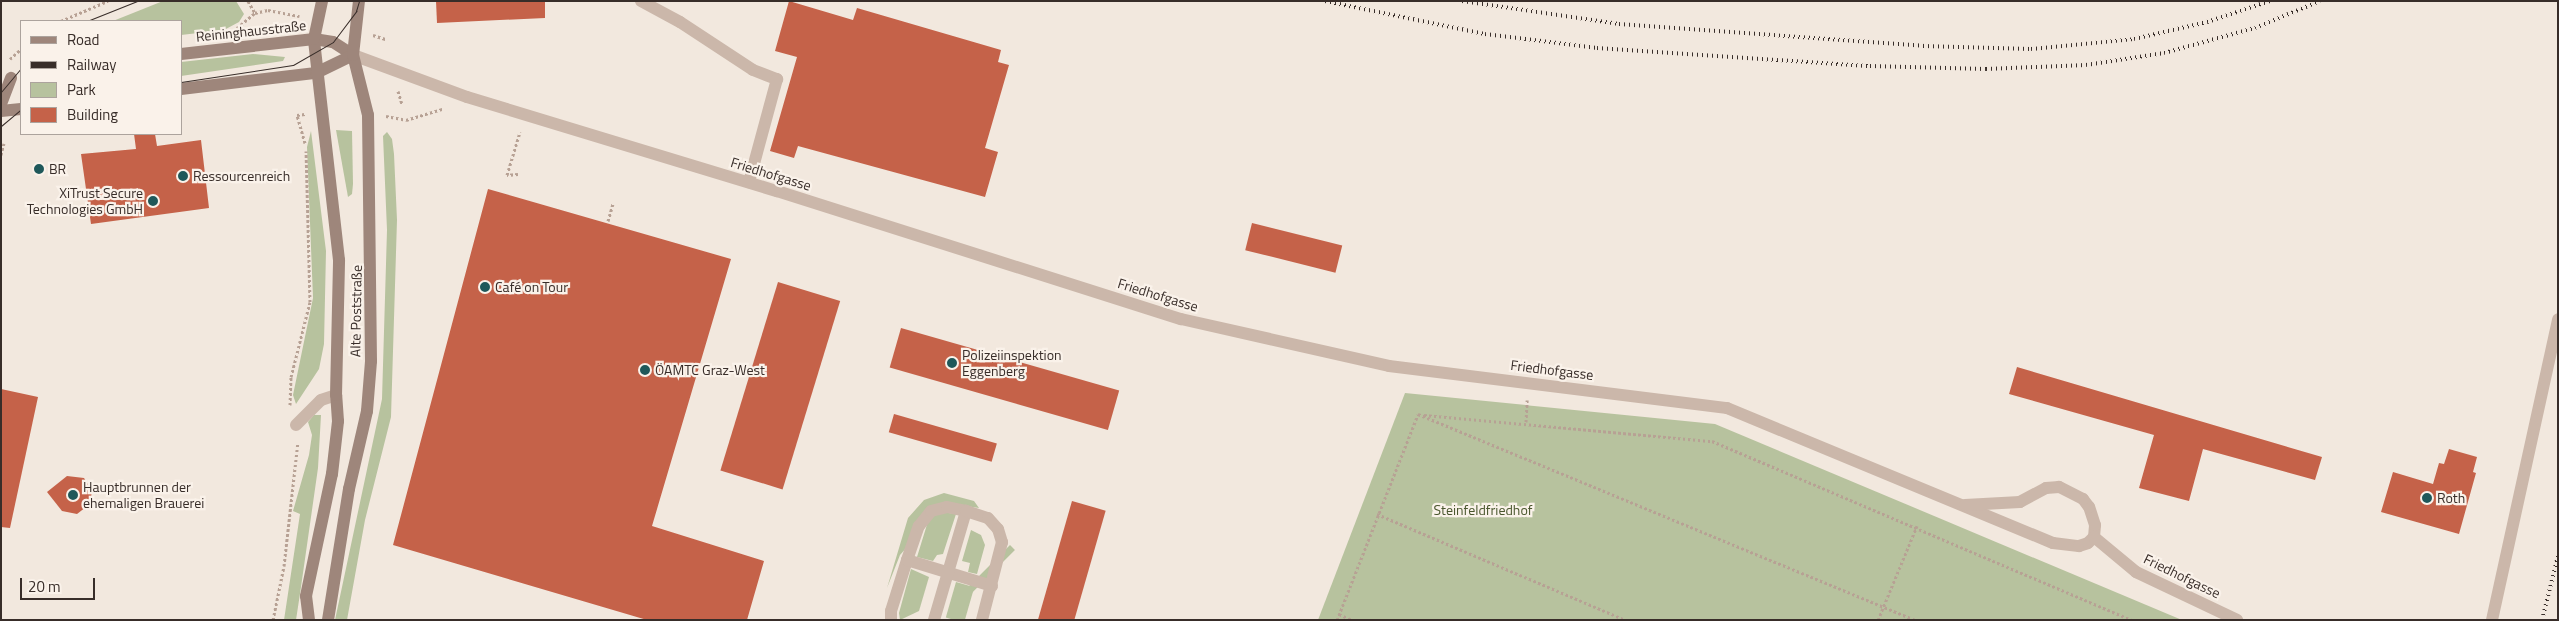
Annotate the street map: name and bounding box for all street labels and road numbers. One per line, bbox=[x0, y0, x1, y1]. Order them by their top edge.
street label: Reininghausstraße bbox=[195, 17, 307, 45]
street label: Friedhofgasse bbox=[729, 154, 813, 194]
street label: Alte Poststraße bbox=[347, 265, 365, 357]
street label: Friedhofgasse bbox=[1116, 275, 1200, 315]
street label: Friedhofgasse bbox=[1510, 357, 1594, 383]
street label: Friedhofgasse bbox=[2141, 550, 2223, 602]

